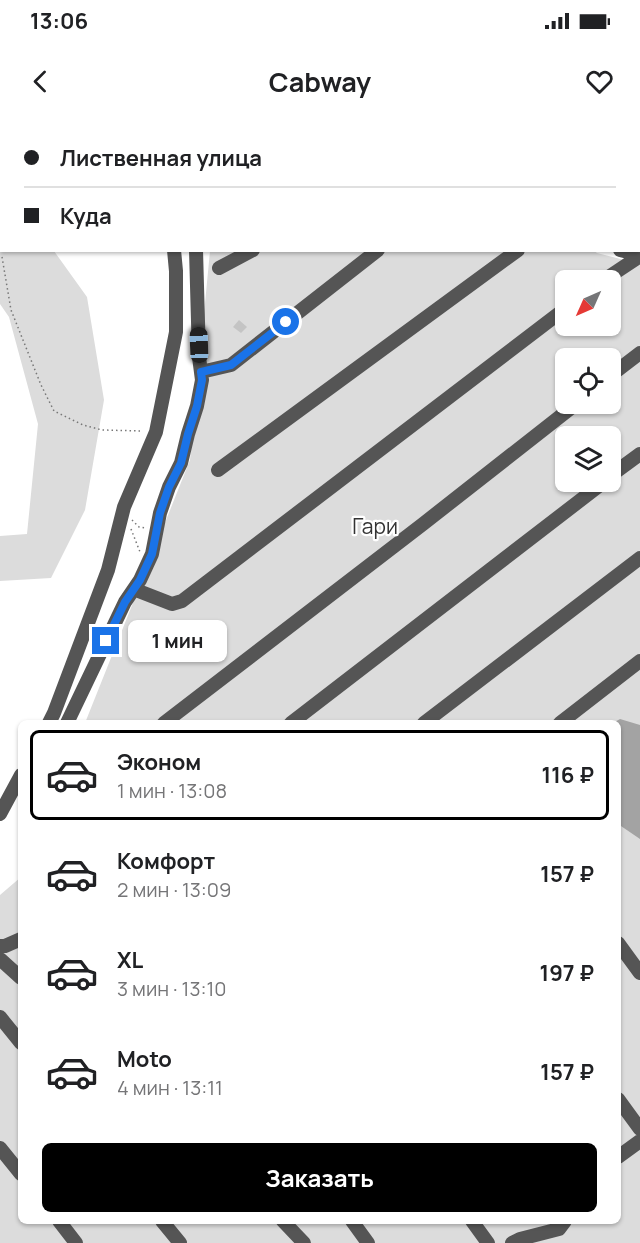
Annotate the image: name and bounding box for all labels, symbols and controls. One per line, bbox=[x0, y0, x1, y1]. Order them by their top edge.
text: 13:06 bbox=[30, 6, 88, 36]
text: Cabway bbox=[269, 63, 371, 100]
icon: back bbox=[24, 65, 57, 98]
icon: heart bbox=[583, 65, 616, 98]
text: Лиственная улица bbox=[60, 143, 262, 173]
text: Куда bbox=[60, 201, 112, 231]
north arrow bbox=[555, 270, 621, 336]
map controls bbox=[555, 270, 621, 492]
route start bbox=[272, 308, 299, 335]
car bbox=[189, 327, 209, 363]
button: locate bbox=[555, 348, 621, 414]
button: layers bbox=[555, 426, 621, 492]
park label: Гари bbox=[352, 512, 398, 540]
callout: 1 мин bbox=[127, 620, 226, 662]
route end bbox=[92, 627, 119, 654]
text: 1 мин bbox=[152, 627, 203, 654]
text: Эконом bbox=[117, 747, 201, 777]
icon: car bbox=[45, 748, 99, 802]
text: 116 ₽ bbox=[542, 760, 594, 790]
text: 1 мин · 13:08 bbox=[117, 777, 227, 804]
text: Комфорт bbox=[117, 846, 215, 876]
icon: car bbox=[45, 847, 99, 901]
text: 157 ₽ bbox=[540, 859, 594, 889]
text: 2 мин · 13:09 bbox=[117, 876, 231, 903]
text: XL bbox=[117, 945, 143, 975]
icon: car bbox=[45, 946, 99, 1000]
text: 197 ₽ bbox=[540, 958, 594, 988]
text: 3 мин · 13:10 bbox=[117, 975, 226, 1002]
text: Moto bbox=[117, 1044, 172, 1074]
icon: car bbox=[45, 1045, 99, 1099]
text: 157 ₽ bbox=[540, 1057, 594, 1087]
text: 4 мин · 13:11 bbox=[117, 1074, 223, 1101]
button: Заказать bbox=[42, 1143, 597, 1212]

